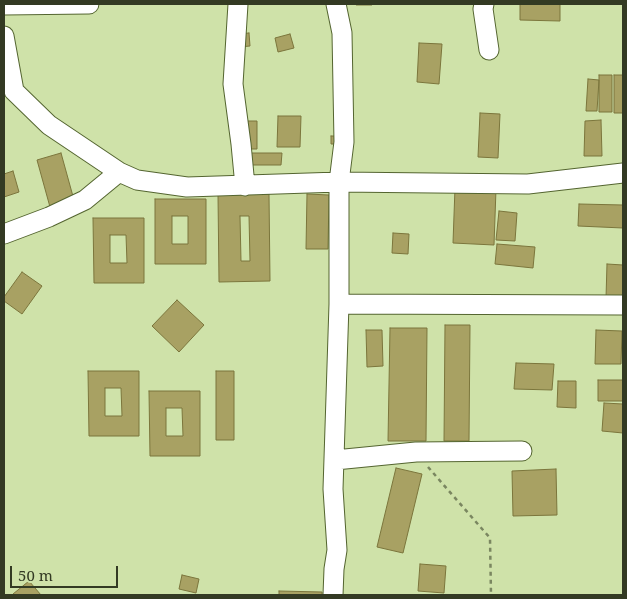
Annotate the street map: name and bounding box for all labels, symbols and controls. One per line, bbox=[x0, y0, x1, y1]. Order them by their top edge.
scale bar bbox=[12, 556, 120, 588]
text: 50 m bbox=[18, 565, 53, 585]

